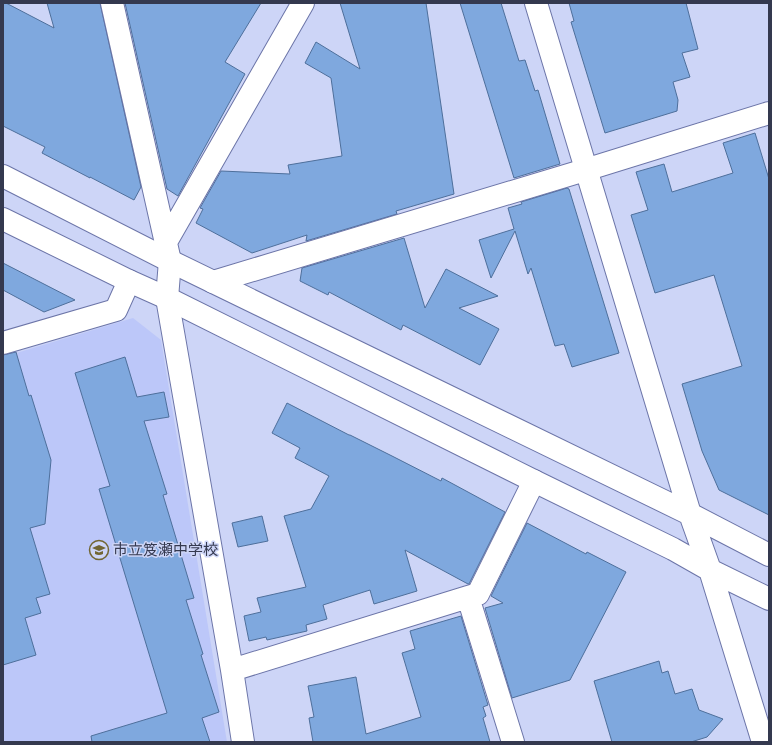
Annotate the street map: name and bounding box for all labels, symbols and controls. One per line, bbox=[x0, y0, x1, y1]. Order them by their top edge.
school or university icon: 市立笈瀬中学校 bbox=[88, 539, 110, 561]
place label: 市立笈瀬中学校 bbox=[113, 539, 218, 562]

